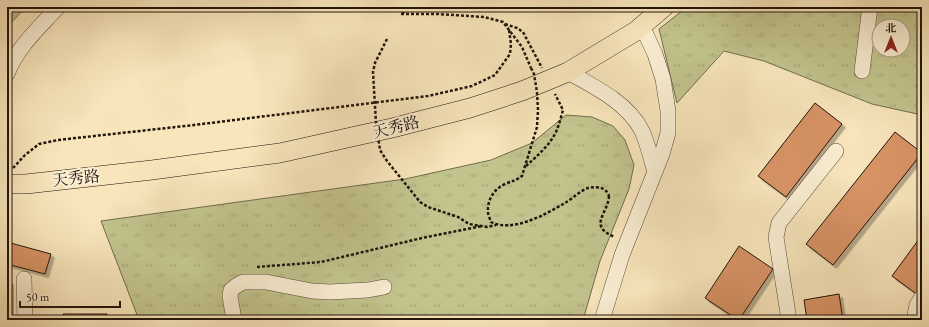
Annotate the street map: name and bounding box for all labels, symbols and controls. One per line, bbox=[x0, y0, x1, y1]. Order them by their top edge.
north arrow bbox=[871, 18, 911, 58]
text: 北 bbox=[886, 21, 897, 35]
street label: 天秀路 bbox=[370, 111, 422, 143]
street label: 天秀路 bbox=[51, 165, 101, 191]
scale bar bbox=[20, 283, 120, 309]
text: 50 m bbox=[26, 289, 50, 305]

